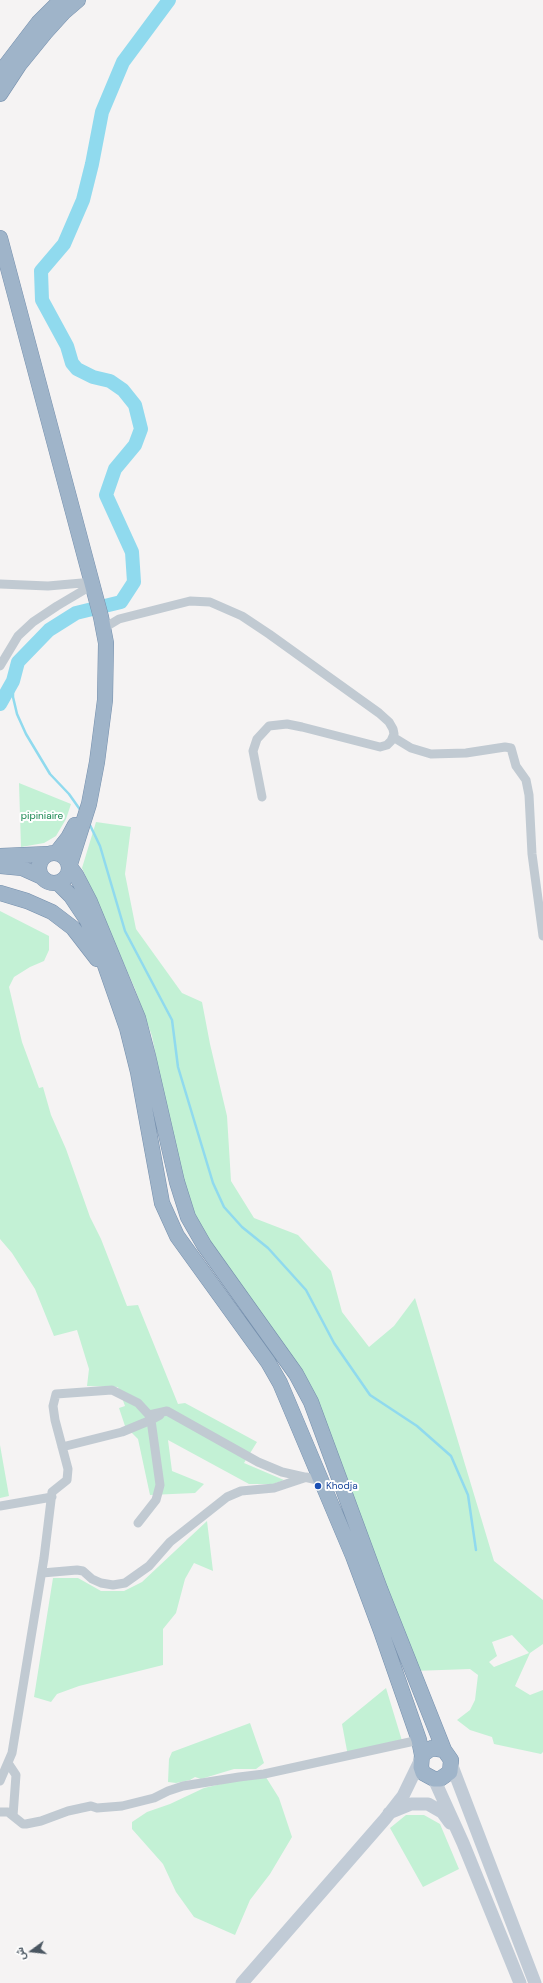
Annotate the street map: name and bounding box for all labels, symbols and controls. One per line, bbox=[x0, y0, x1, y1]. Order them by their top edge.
park label: pipiniaire bbox=[21, 810, 63, 822]
place label: Khodja bbox=[326, 1480, 358, 1492]
marker: Khodja bbox=[313, 1481, 323, 1491]
north arrow bbox=[12, 1931, 52, 1971]
text: ش bbox=[12, 1946, 29, 1962]

